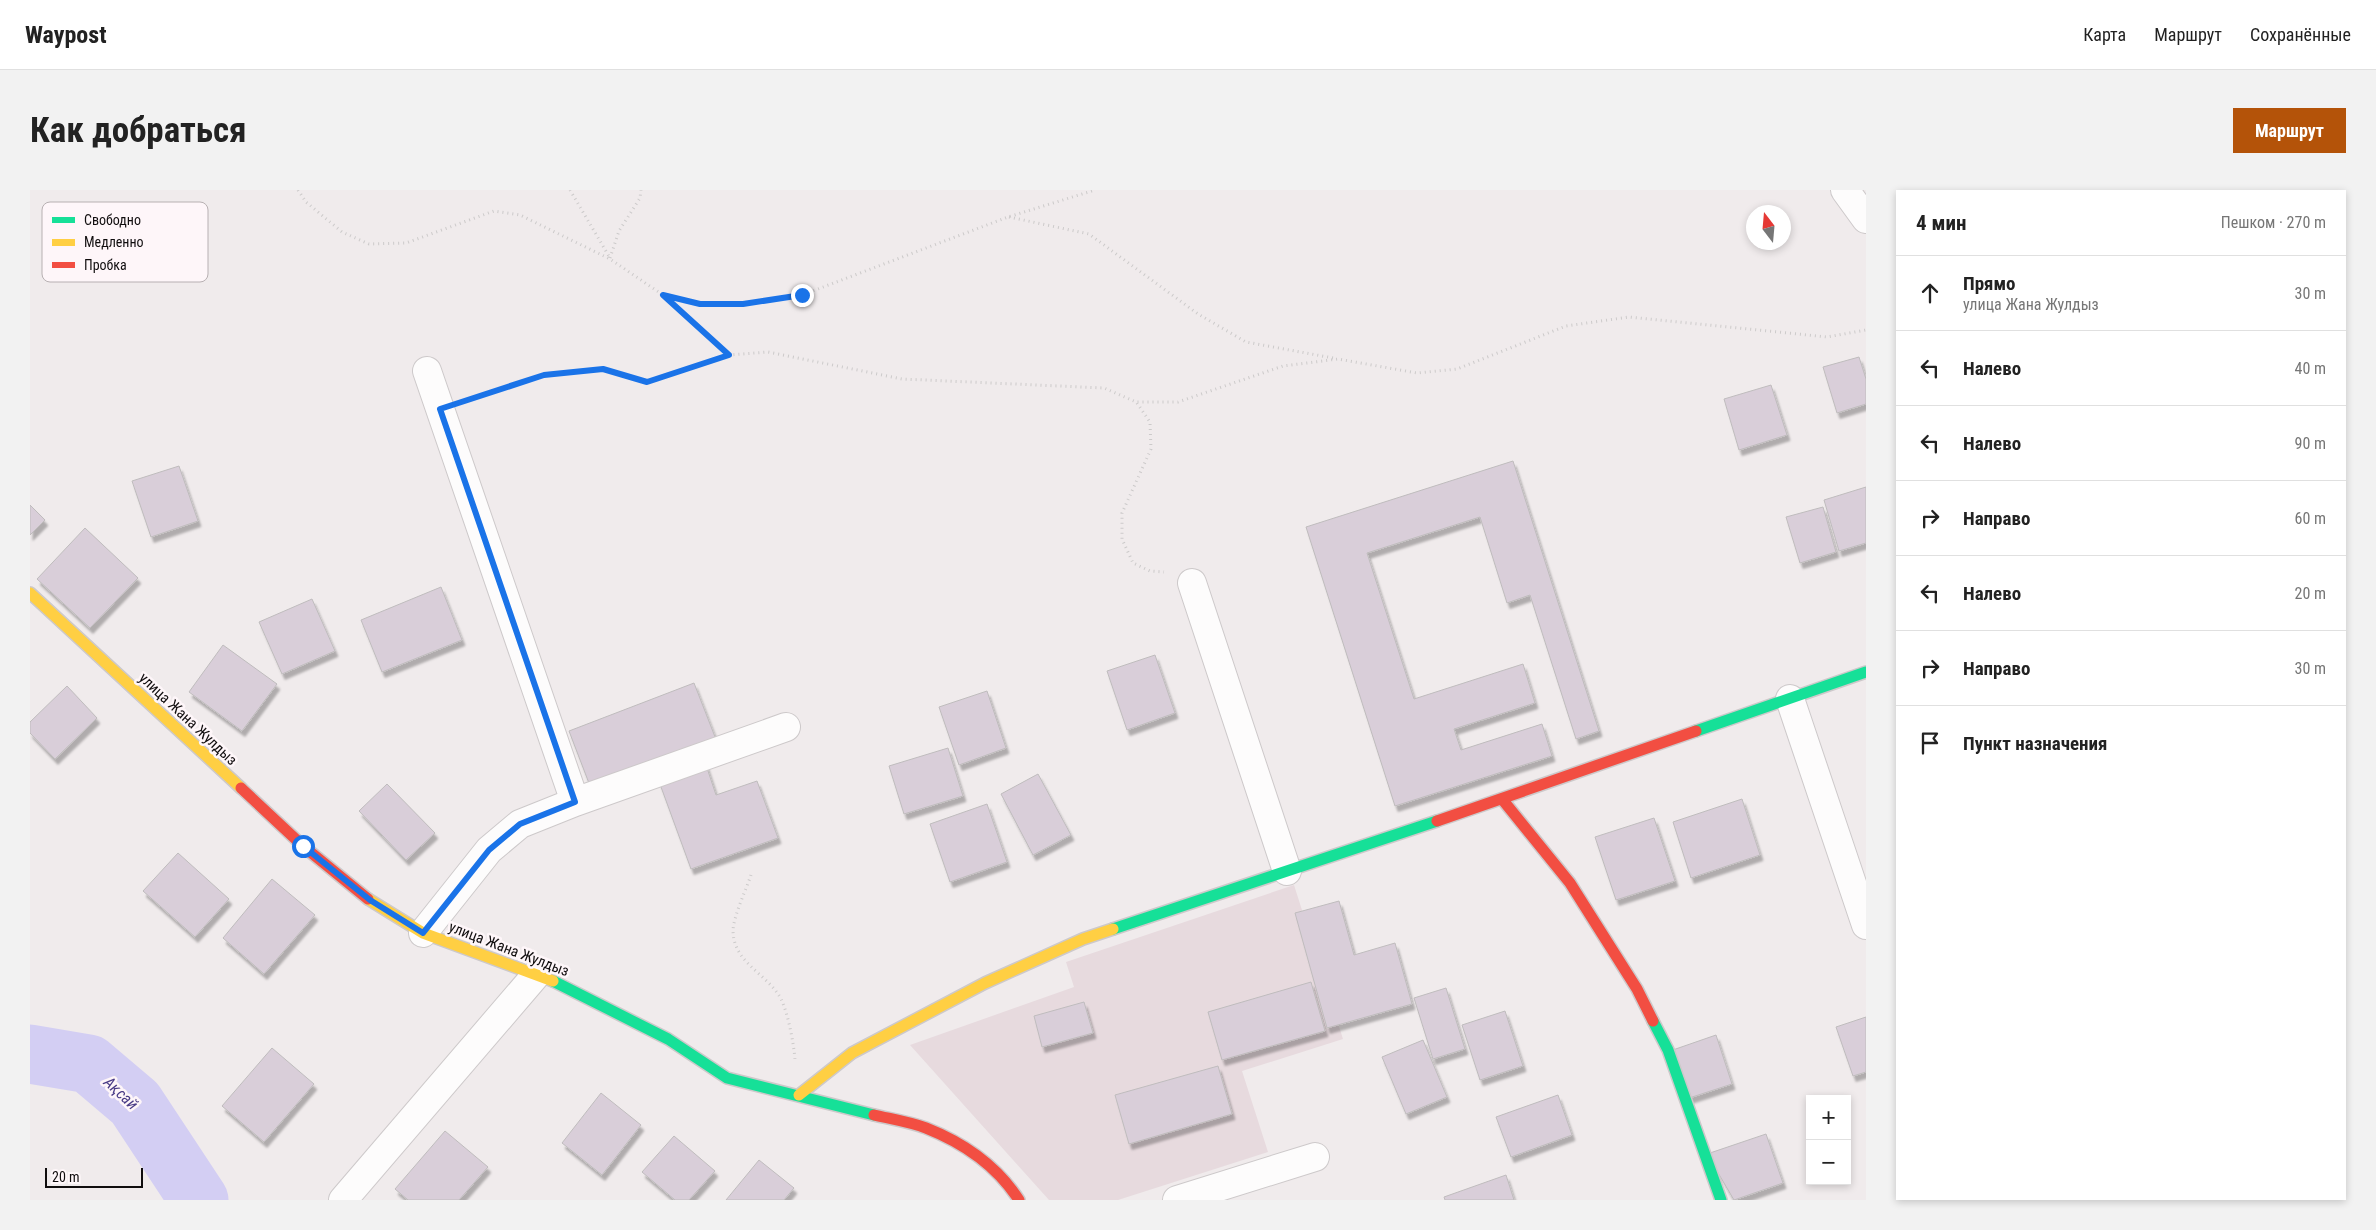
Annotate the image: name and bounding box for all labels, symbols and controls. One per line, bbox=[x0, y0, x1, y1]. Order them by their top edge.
text: Waypost bbox=[25, 21, 107, 49]
text: Карта bbox=[2083, 24, 2126, 45]
text: Маршрут bbox=[2154, 24, 2222, 45]
text: Сохранённые bbox=[2250, 24, 2351, 45]
button: Маршрут bbox=[2233, 108, 2346, 153]
text: Как добраться bbox=[30, 110, 246, 151]
legend bbox=[42, 202, 208, 282]
north arrow bbox=[1746, 205, 1791, 250]
text: 4 мин bbox=[1916, 211, 1966, 235]
text: Свободно bbox=[84, 212, 141, 228]
text: Пешком · 270 m bbox=[2221, 213, 2326, 232]
text: Медленно bbox=[84, 234, 144, 250]
text: Пробка bbox=[84, 257, 127, 273]
text: Прямо bbox=[1963, 272, 2016, 295]
icon: ahead bbox=[1916, 279, 1944, 307]
route end bbox=[791, 284, 814, 307]
text: 30 m bbox=[2294, 284, 2326, 303]
text: улица Жана Жулдыз bbox=[1963, 295, 2099, 314]
icon: left bbox=[1916, 354, 1944, 382]
text: Налево bbox=[1963, 357, 2021, 380]
text: 40 m bbox=[2294, 359, 2326, 378]
icon: left bbox=[1916, 429, 1944, 457]
text: Налево bbox=[1963, 432, 2021, 455]
text: 90 m bbox=[2294, 434, 2326, 453]
icon: right bbox=[1916, 504, 1944, 532]
text: Направо bbox=[1963, 507, 2030, 530]
text: 60 m bbox=[2294, 509, 2326, 528]
icon: left bbox=[1916, 579, 1944, 607]
text: Налево bbox=[1963, 582, 2021, 605]
text: 20 m bbox=[2294, 584, 2326, 603]
icon: right bbox=[1916, 654, 1944, 682]
text: Направо bbox=[1963, 657, 2030, 680]
text: 30 m bbox=[2294, 659, 2326, 678]
street label: улица Жана Жулдыз bbox=[135, 669, 241, 769]
icon: arrive bbox=[1916, 729, 1944, 757]
text: Пункт назначения bbox=[1963, 732, 2107, 755]
route start bbox=[292, 835, 315, 858]
street label: улица Жана Жулдыз bbox=[446, 918, 572, 980]
water label: Ақсай bbox=[99, 1072, 142, 1114]
map controls bbox=[1806, 1095, 1851, 1185]
button: + bbox=[1806, 1095, 1851, 1140]
button: − bbox=[1806, 1140, 1851, 1185]
scale bar bbox=[45, 1165, 142, 1188]
text: 20 m bbox=[52, 1169, 80, 1185]

